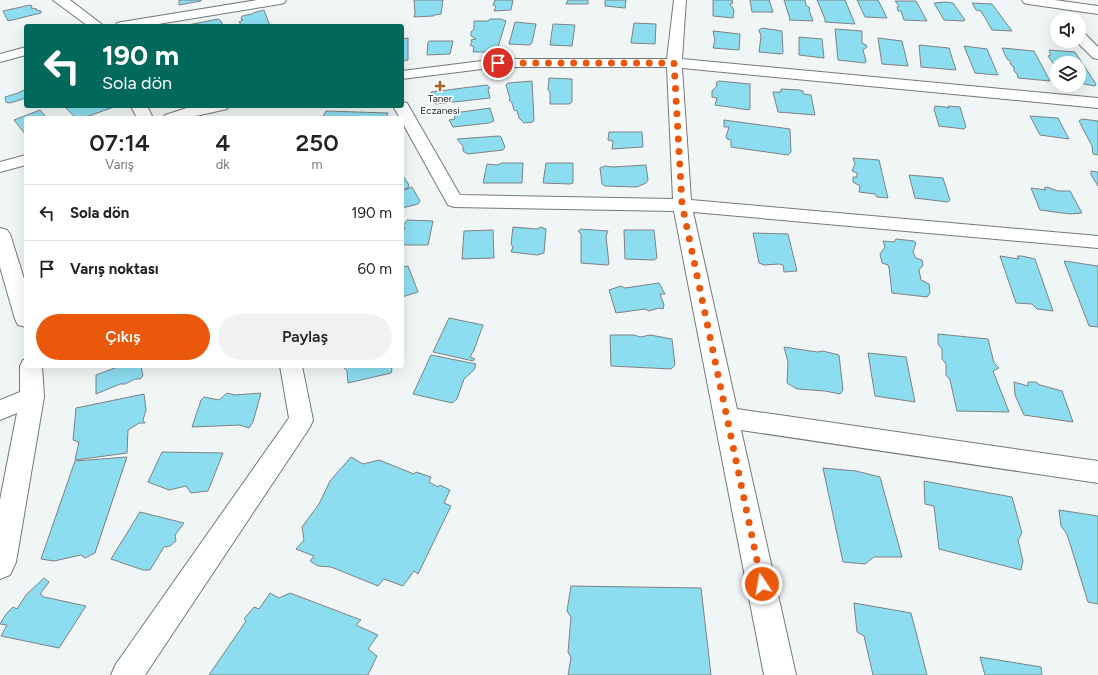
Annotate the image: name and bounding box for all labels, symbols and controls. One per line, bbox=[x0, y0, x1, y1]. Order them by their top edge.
map controls bbox=[1050, 12, 1086, 92]
button: sound bbox=[1050, 12, 1086, 48]
text: 190 m bbox=[102, 38, 179, 72]
icon: left bbox=[36, 40, 88, 92]
pin bbox=[481, 46, 515, 80]
icon: arrive bbox=[487, 52, 509, 74]
button: layers bbox=[1050, 56, 1086, 92]
text: Sola dön bbox=[102, 72, 172, 94]
marker: Taner Eczanesi bbox=[435, 81, 445, 91]
place label: Taner Eczanesi bbox=[420, 92, 460, 117]
text: 07:14 bbox=[89, 128, 150, 157]
text: 4 bbox=[215, 128, 230, 157]
text: 250 bbox=[296, 128, 339, 157]
text: Varış bbox=[105, 157, 134, 172]
text: dk bbox=[216, 157, 230, 172]
text: m bbox=[312, 157, 323, 172]
icon: left bbox=[36, 202, 58, 224]
text: Sola dön bbox=[70, 204, 129, 222]
text: 190 m bbox=[351, 204, 392, 222]
icon: arrive bbox=[36, 258, 58, 280]
text: Varış noktası bbox=[70, 260, 159, 278]
text: 60 m bbox=[357, 260, 392, 278]
button: Çıkış bbox=[36, 314, 210, 360]
button: Paylaş bbox=[218, 314, 392, 360]
position arrow bbox=[741, 563, 783, 605]

